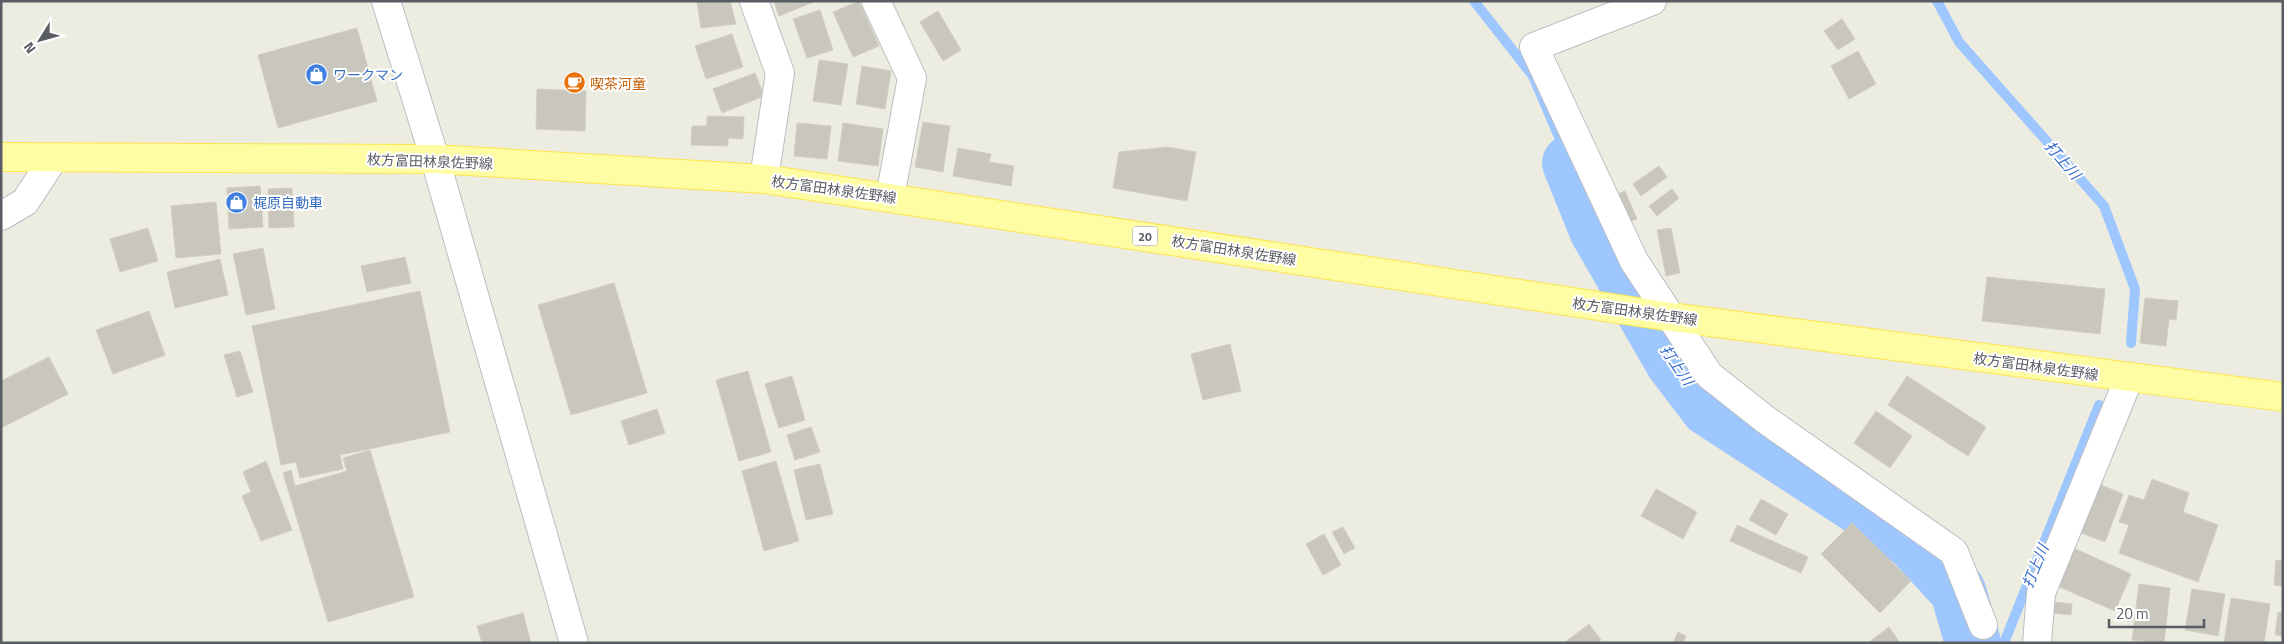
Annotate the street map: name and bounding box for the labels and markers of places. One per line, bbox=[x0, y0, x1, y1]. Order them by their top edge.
shop icon: ワークマン bbox=[305, 62, 329, 86]
place label: ワークマン bbox=[333, 64, 403, 85]
cafe icon: 喫茶河童 bbox=[562, 71, 586, 95]
place label: 喫茶河童 bbox=[590, 73, 646, 94]
shop icon: 梶原自動車 bbox=[225, 190, 249, 214]
place label: 梶原自動車 bbox=[253, 192, 323, 213]

